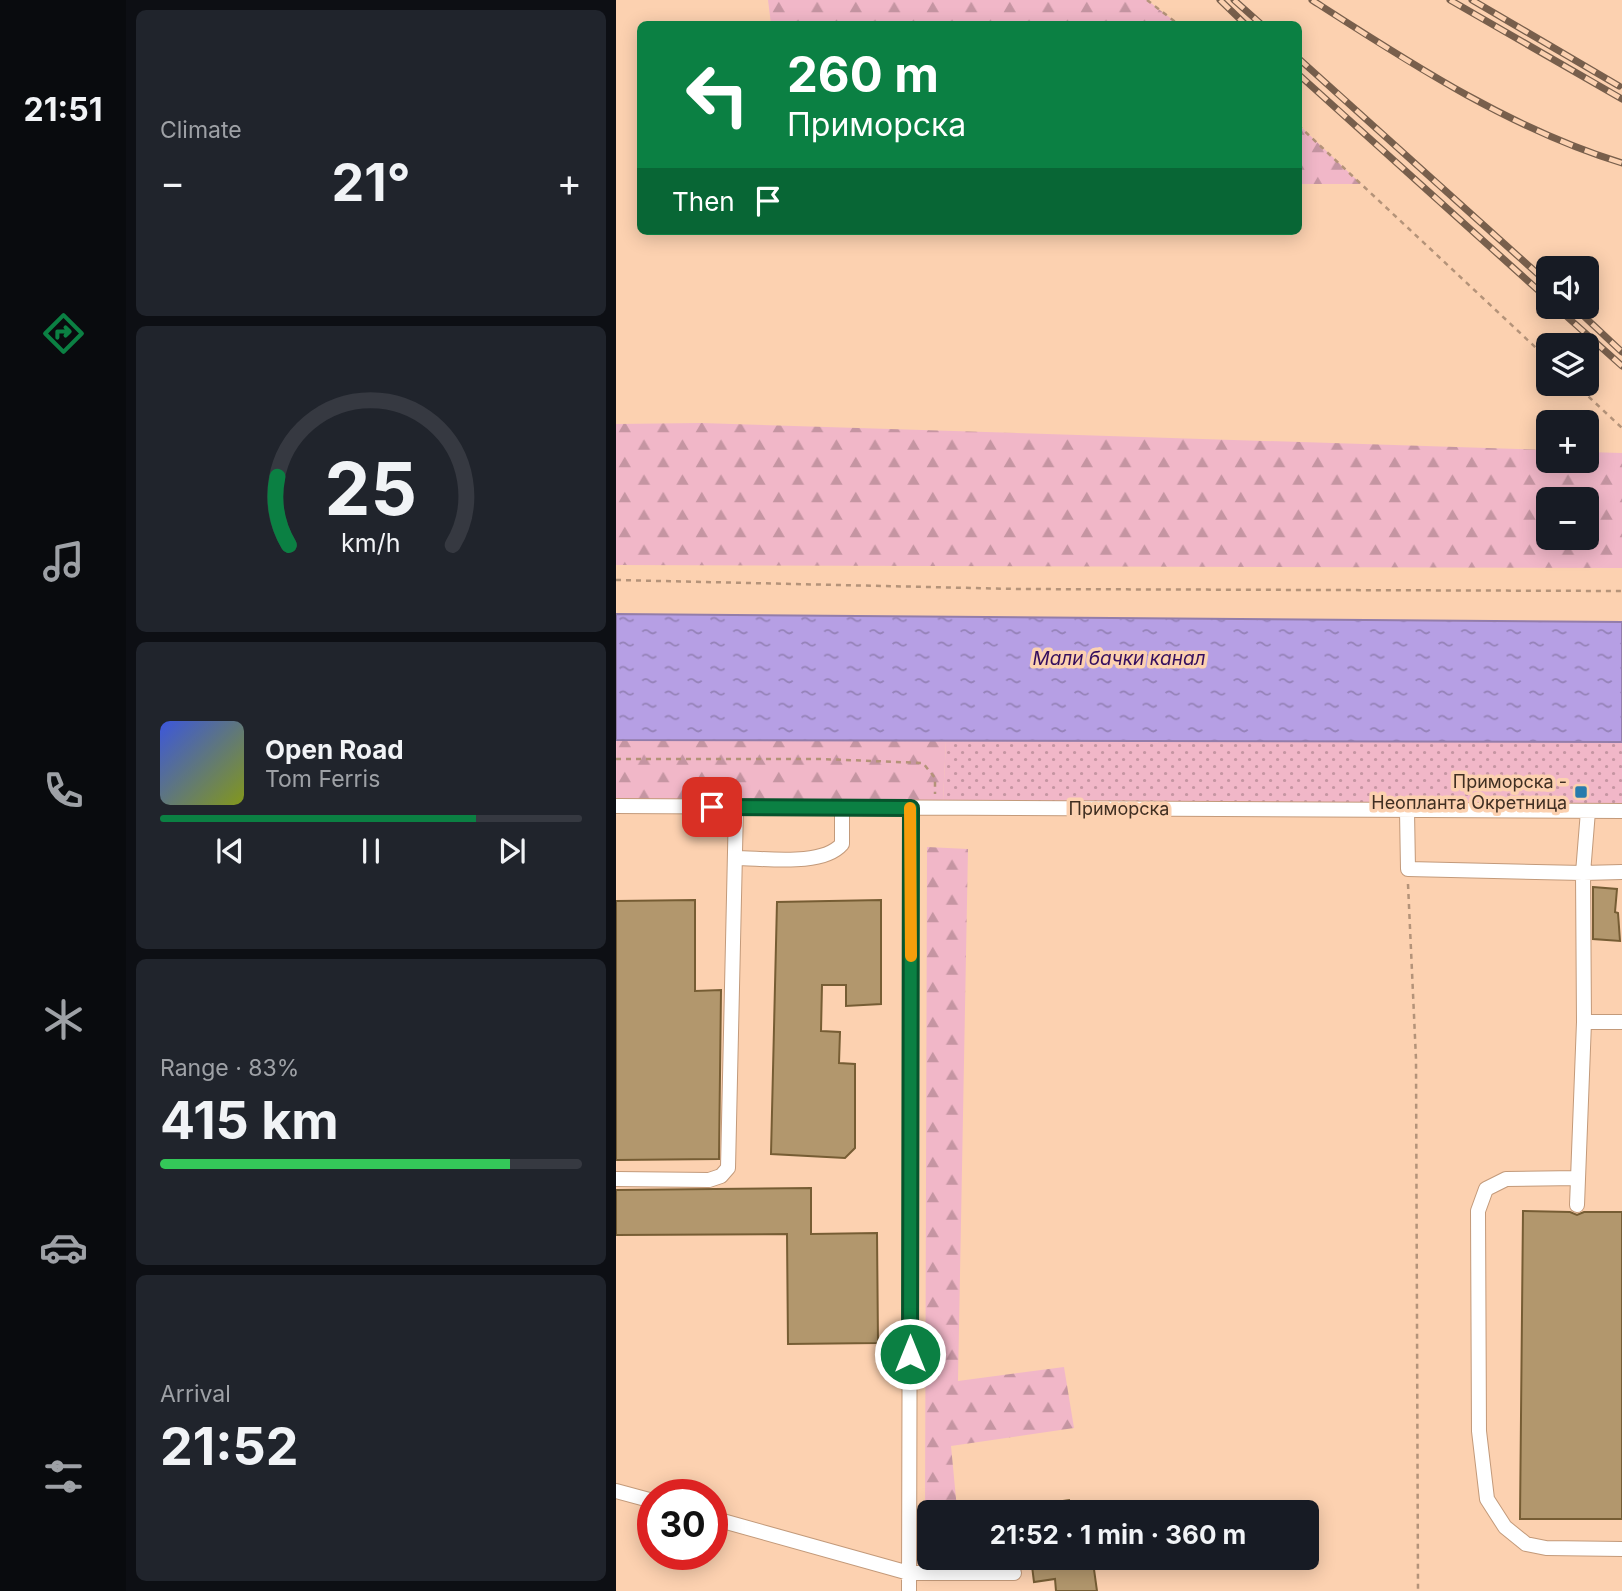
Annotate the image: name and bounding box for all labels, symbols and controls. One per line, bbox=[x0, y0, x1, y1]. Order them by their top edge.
text: 260 m bbox=[787, 45, 939, 104]
icon: left bbox=[672, 49, 763, 140]
text: 21:51 bbox=[24, 90, 102, 129]
text: Приморска bbox=[787, 105, 966, 144]
text: Climate bbox=[160, 116, 242, 144]
text: 21° bbox=[331, 151, 411, 214]
text: − bbox=[160, 159, 185, 205]
text: + bbox=[557, 159, 582, 205]
icon: arrive bbox=[749, 182, 787, 220]
text: Then bbox=[672, 186, 735, 217]
map controls bbox=[1536, 256, 1599, 550]
button: sound bbox=[1536, 256, 1599, 319]
icon: directions bbox=[39, 309, 88, 358]
button: layers bbox=[1536, 333, 1599, 396]
button: + bbox=[1536, 410, 1599, 473]
text: 25 bbox=[325, 445, 417, 534]
button: − bbox=[1536, 487, 1599, 550]
text: km/h bbox=[341, 528, 401, 558]
icon: music bbox=[39, 537, 88, 586]
water label: Мали бачки канал bbox=[1033, 647, 1206, 670]
text: Open Road bbox=[265, 734, 404, 765]
text: Tom Ferris bbox=[265, 765, 380, 793]
icon: phone bbox=[39, 766, 88, 815]
place label: Приморска - Неопланта Окретница bbox=[1371, 771, 1567, 813]
pin bbox=[682, 777, 742, 837]
marker: Приморска - Неопланта Окретница bbox=[1573, 784, 1589, 800]
icon: arrive bbox=[693, 788, 731, 826]
street label: Приморска bbox=[1069, 798, 1169, 819]
icon: previous bbox=[211, 832, 249, 870]
icon: pause bbox=[352, 832, 390, 870]
icon: next bbox=[493, 832, 531, 870]
icon: climate bbox=[39, 995, 88, 1044]
text: Range · 83% bbox=[160, 1054, 299, 1082]
text: 415 km bbox=[160, 1089, 339, 1152]
icon: car bbox=[39, 1223, 88, 1272]
position arrow bbox=[873, 1317, 947, 1391]
text: Arrival bbox=[160, 1380, 231, 1408]
text: 21:52 bbox=[160, 1415, 299, 1478]
icon: filters bbox=[39, 1452, 88, 1501]
speed limit sign: 30 bbox=[637, 1479, 728, 1570]
text: 21:52 · 1 min · 360 m bbox=[990, 1519, 1246, 1550]

